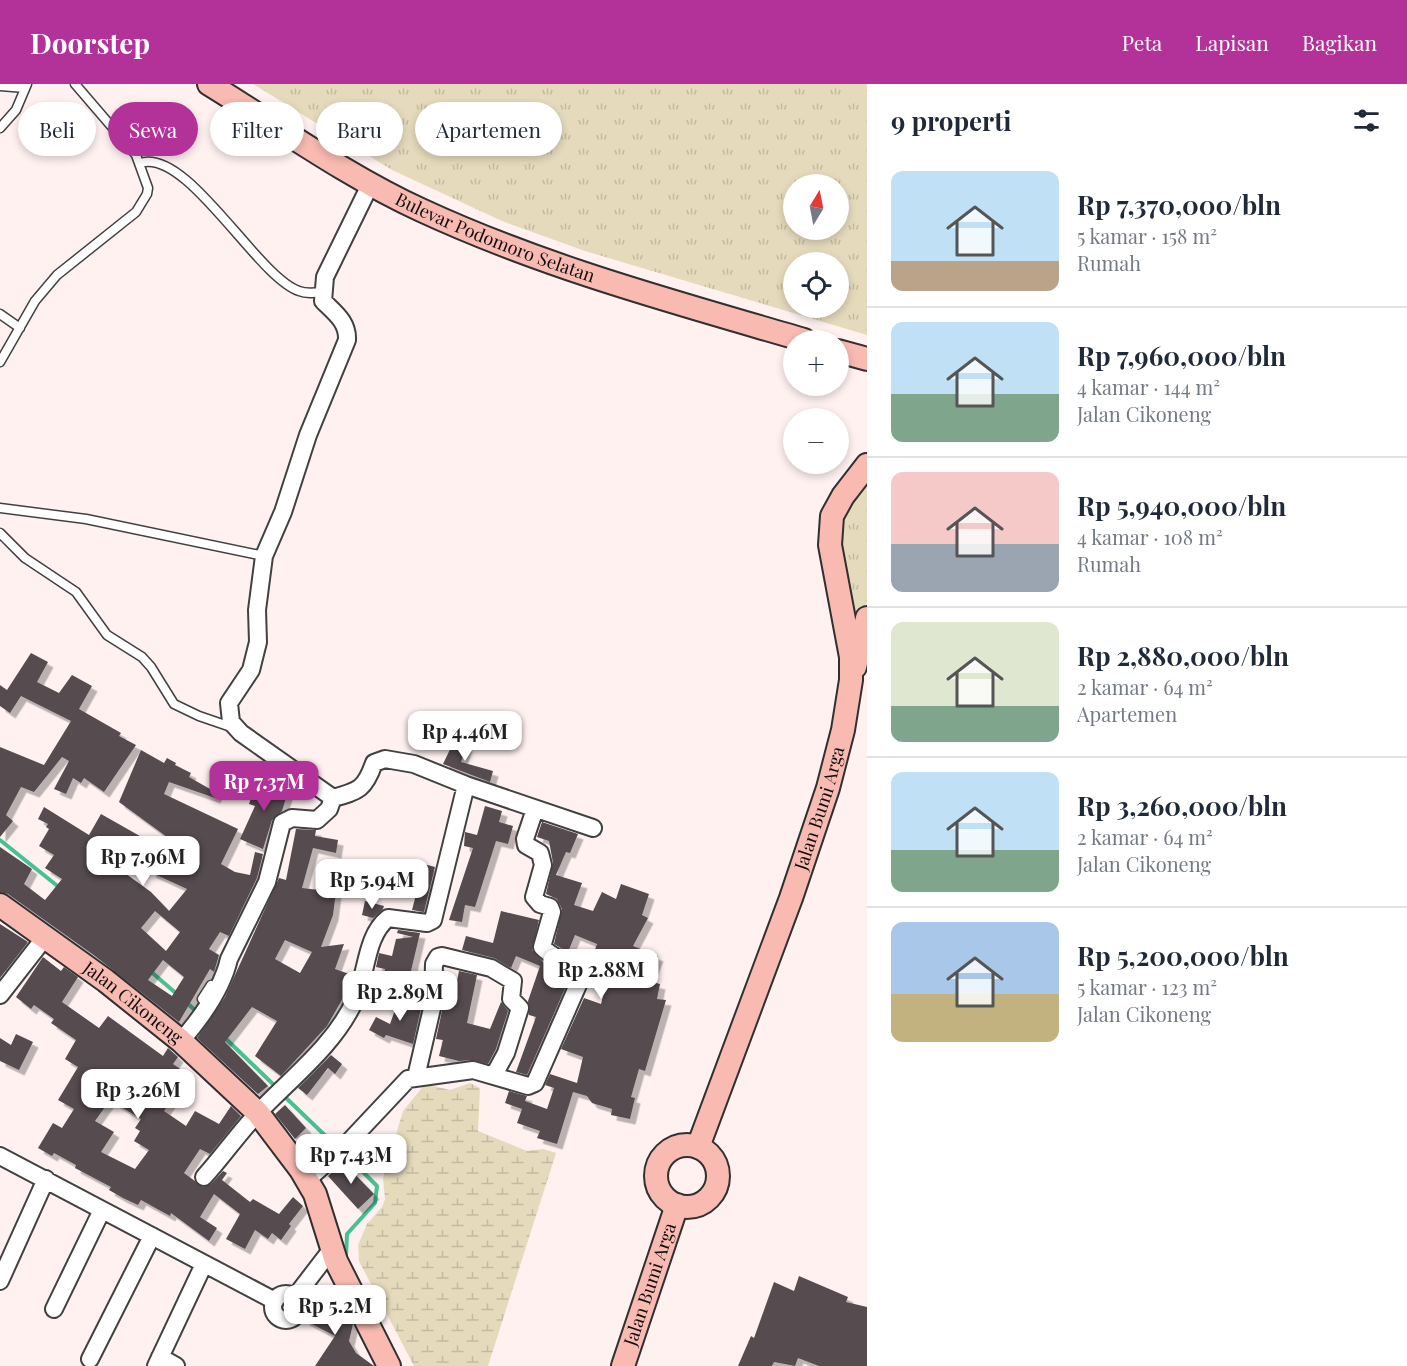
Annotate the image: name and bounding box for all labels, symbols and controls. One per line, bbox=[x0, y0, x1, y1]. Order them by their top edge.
text: Doorstep bbox=[30, 24, 150, 61]
text: Peta bbox=[1122, 28, 1162, 56]
text: Lapisan bbox=[1195, 28, 1269, 56]
text: Bagikan bbox=[1302, 28, 1377, 56]
chip: Beli bbox=[18, 102, 96, 156]
chip: Sewa bbox=[108, 102, 198, 156]
chip: Filter bbox=[210, 102, 304, 156]
chip: Baru bbox=[316, 102, 403, 156]
chip: Apartemen bbox=[415, 102, 562, 156]
text: 9 properti bbox=[891, 103, 1012, 138]
icon: filters bbox=[1350, 104, 1383, 137]
north arrow bbox=[783, 174, 849, 240]
map controls bbox=[783, 174, 849, 474]
street label: Bulevar Podomoro Selatan bbox=[392, 186, 598, 288]
text: Rp 7,370,000/bln bbox=[1077, 187, 1281, 222]
icon: home bbox=[939, 195, 1011, 267]
text: 5 kamar · 158 m² bbox=[1077, 222, 1217, 249]
text: Rumah bbox=[1077, 249, 1141, 276]
button: locate bbox=[783, 252, 849, 318]
button: + bbox=[783, 330, 849, 396]
text: Rp 7,960,000/bln bbox=[1077, 338, 1286, 373]
icon: home bbox=[939, 346, 1011, 418]
text: 4 kamar · 144 m² bbox=[1077, 373, 1220, 400]
text: Jalan Cikoneng bbox=[1077, 400, 1211, 427]
button: − bbox=[783, 408, 849, 474]
text: Rp 5,940,000/bln bbox=[1077, 488, 1286, 523]
icon: home bbox=[939, 496, 1011, 568]
text: 4 kamar · 108 m² bbox=[1077, 523, 1223, 550]
text: Rumah bbox=[1077, 550, 1141, 577]
text: Rp 2,880,000/bln bbox=[1077, 638, 1289, 673]
icon: home bbox=[939, 646, 1011, 718]
text: 2 kamar · 64 m² bbox=[1077, 673, 1213, 700]
text: Apartemen bbox=[1077, 700, 1177, 727]
pin: Rp 4.46M bbox=[403, 711, 527, 762]
text: Rp 4.46M bbox=[422, 717, 508, 744]
street label: Jalan Bumi Arga bbox=[788, 744, 849, 874]
pin: Rp 7.37M bbox=[202, 761, 326, 812]
text: Rp 7.37M bbox=[223, 767, 305, 794]
text: Rp 3,260,000/bln bbox=[1077, 788, 1287, 823]
icon: home bbox=[939, 796, 1011, 868]
text: 2 kamar · 64 m² bbox=[1077, 823, 1213, 850]
pin: Rp 7.96M bbox=[81, 836, 205, 887]
text: Rp 7.96M bbox=[101, 842, 185, 869]
text: Jalan Cikoneng bbox=[1077, 850, 1211, 877]
pin: Rp 5.94M bbox=[310, 859, 434, 910]
text: Rp 5.94M bbox=[329, 865, 415, 892]
text: Rp 5,200,000/bln bbox=[1077, 938, 1289, 973]
icon: home bbox=[939, 946, 1011, 1018]
pin: Rp 2.88M bbox=[539, 949, 663, 1000]
street label: Jalan Cikoneng bbox=[78, 955, 189, 1049]
text: Rp 2.88M bbox=[557, 955, 645, 982]
pin: Rp 2.89M bbox=[338, 971, 462, 1022]
text: 5 kamar · 123 m² bbox=[1077, 973, 1217, 1000]
text: Rp 2.89M bbox=[356, 977, 444, 1004]
text: Jalan Cikoneng bbox=[1077, 1000, 1211, 1027]
pin: Rp 3.26M bbox=[76, 1069, 200, 1120]
text: Rp 3.26M bbox=[95, 1075, 181, 1102]
pin: Rp 7.43M bbox=[289, 1134, 413, 1185]
text: Rp 7.43M bbox=[310, 1140, 392, 1167]
street label: Jalan Bumi Arga bbox=[617, 1219, 681, 1350]
pin: Rp 5.2M bbox=[280, 1285, 390, 1336]
text: Rp 5.2M bbox=[298, 1291, 372, 1318]

